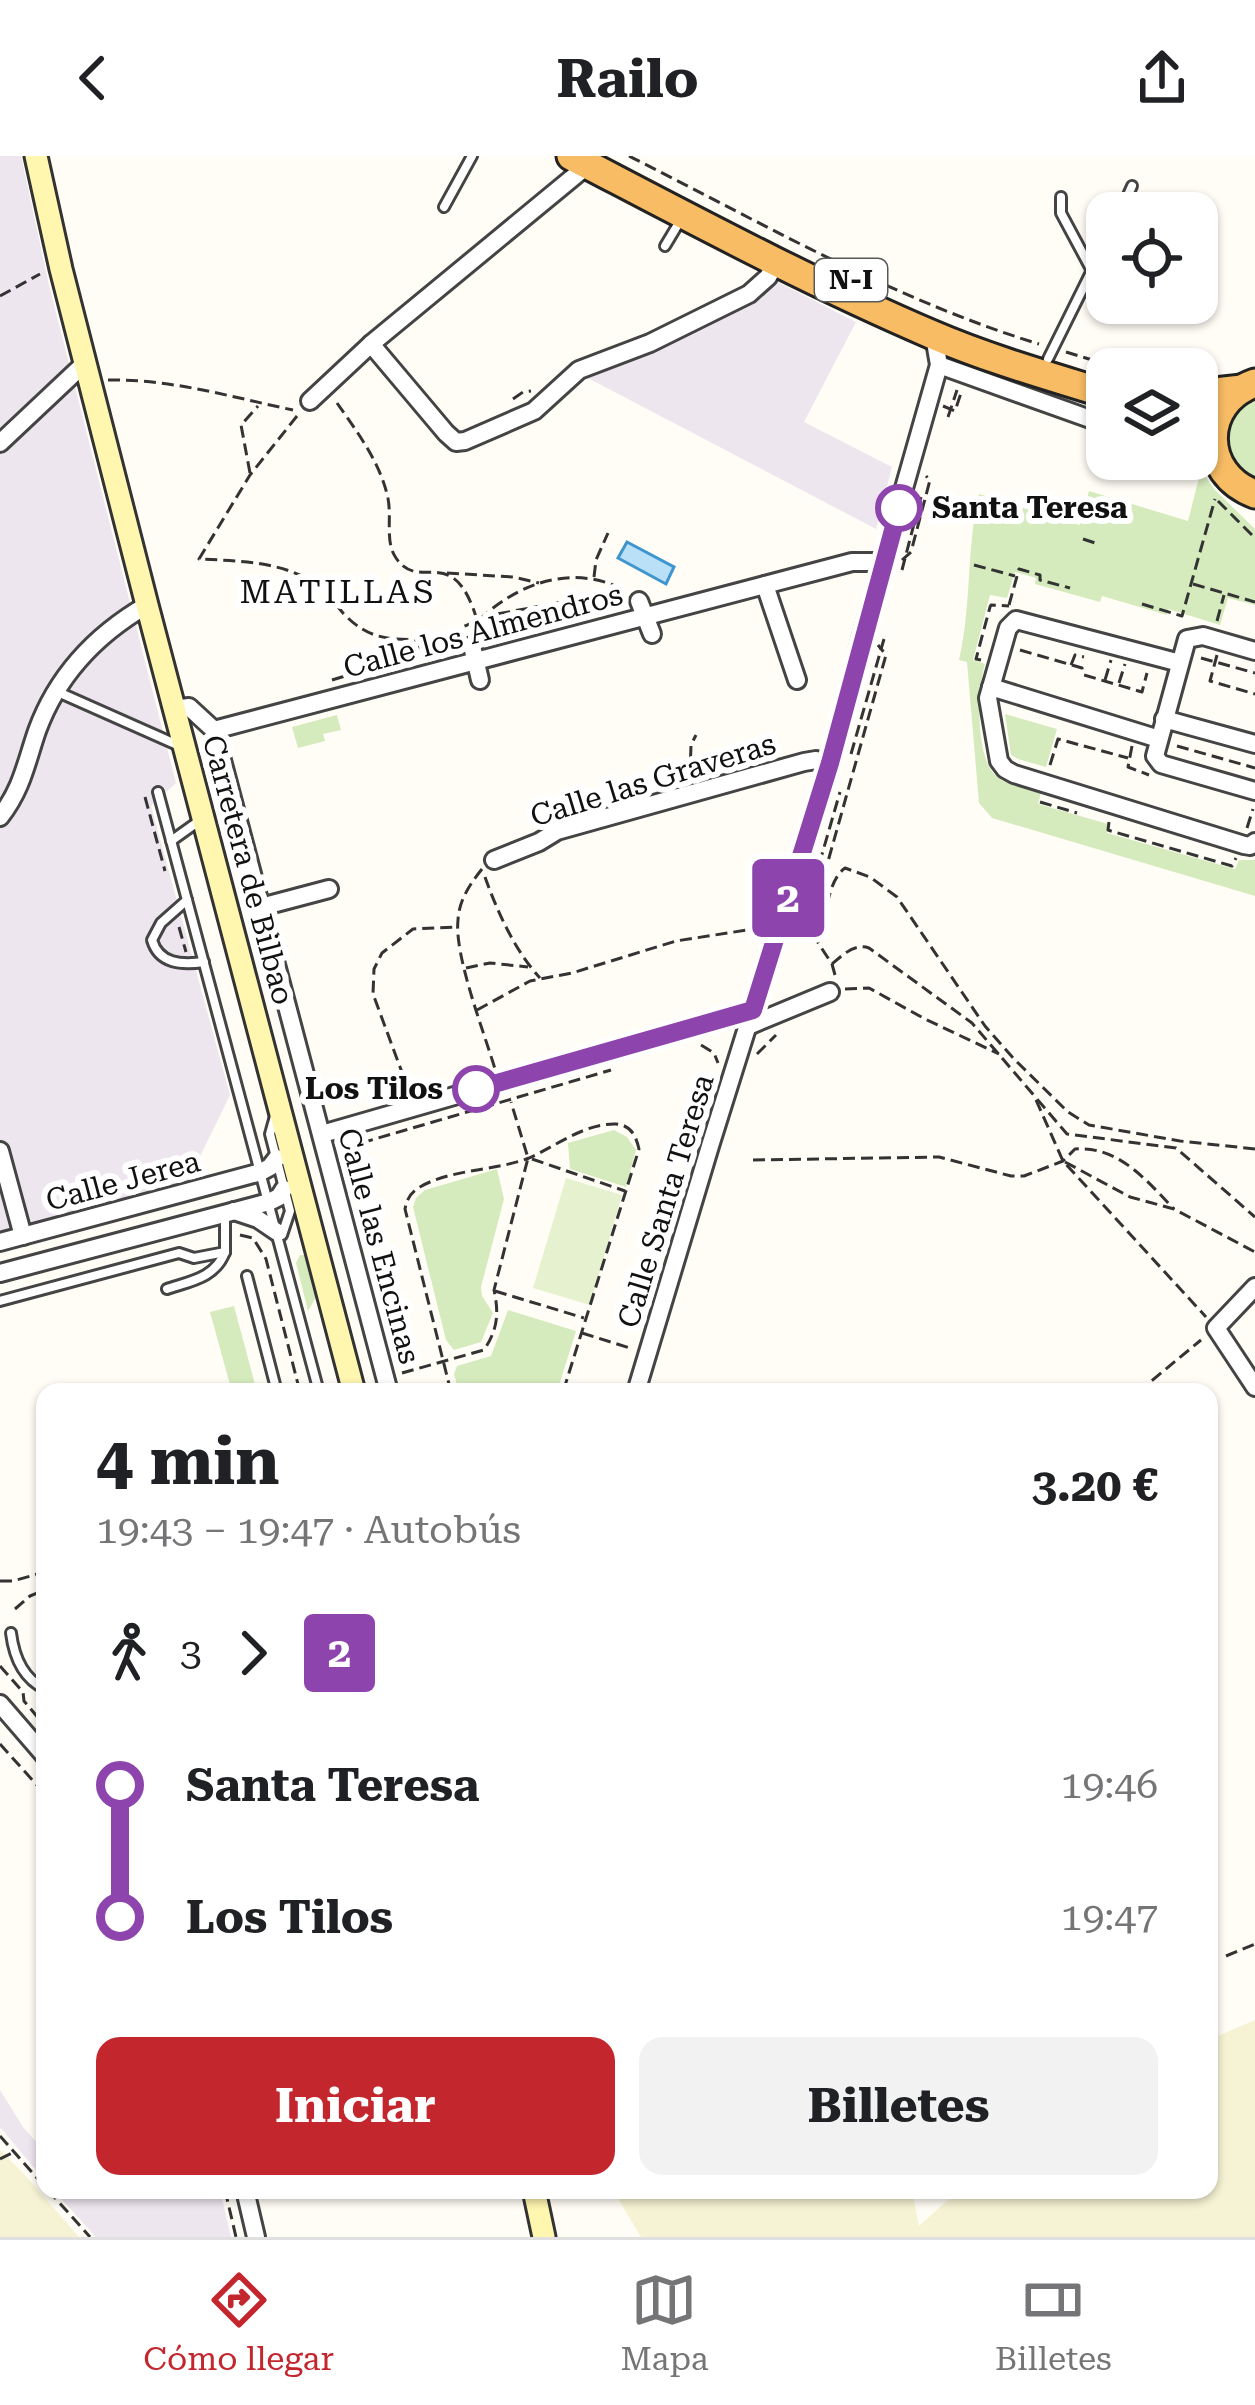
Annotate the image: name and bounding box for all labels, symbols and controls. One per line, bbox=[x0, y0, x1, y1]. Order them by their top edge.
icon: back bbox=[60, 45, 126, 111]
icon: share bbox=[1129, 45, 1195, 111]
text: Railo bbox=[556, 47, 699, 110]
map controls bbox=[1086, 192, 1218, 480]
button: locate bbox=[1086, 192, 1218, 324]
road number: N-I bbox=[815, 259, 887, 301]
button: layers bbox=[1086, 348, 1218, 480]
marker: Santa Teresa bbox=[877, 486, 921, 530]
place label: Santa Teresa bbox=[932, 490, 1128, 525]
district label: MATILLAS bbox=[239, 572, 437, 611]
street label: Calle los Almendros bbox=[339, 576, 626, 685]
street label: Calle las Graveras bbox=[526, 726, 780, 833]
street label: Carretera de Bilbao bbox=[196, 731, 301, 1008]
line badge: 2 bbox=[749, 859, 827, 937]
text: 2 bbox=[776, 873, 800, 922]
marker: Los Tilos bbox=[454, 1067, 498, 1111]
street label: Calle Santa Teresa bbox=[610, 1070, 721, 1332]
place label: Los Tilos bbox=[305, 1071, 443, 1106]
street label: Calle las Encinas bbox=[331, 1124, 428, 1368]
street label: Calle Jerea bbox=[42, 1143, 204, 1218]
text: 4 min bbox=[96, 1423, 279, 1500]
text: 3.20 € bbox=[1032, 1459, 1158, 1512]
text: 19:43 – 19:47 · Autobús bbox=[96, 1507, 521, 1553]
icon: walk bbox=[96, 1620, 162, 1686]
icon: forward bbox=[220, 1620, 286, 1686]
text: 2 bbox=[328, 1628, 351, 1677]
text: 3 bbox=[180, 1630, 202, 1676]
text: Santa Teresa bbox=[186, 1759, 479, 1812]
text: 19:46 bbox=[1061, 1762, 1158, 1808]
text: Los Tilos bbox=[186, 1891, 393, 1944]
text: 19:47 bbox=[1061, 1894, 1158, 1940]
button: Iniciar bbox=[96, 2037, 615, 2175]
button: Billetes bbox=[639, 2037, 1158, 2175]
tab: Cómo llegar bbox=[143, 2267, 334, 2378]
tab: Mapa bbox=[620, 2267, 709, 2378]
tab: Billetes bbox=[995, 2267, 1112, 2378]

